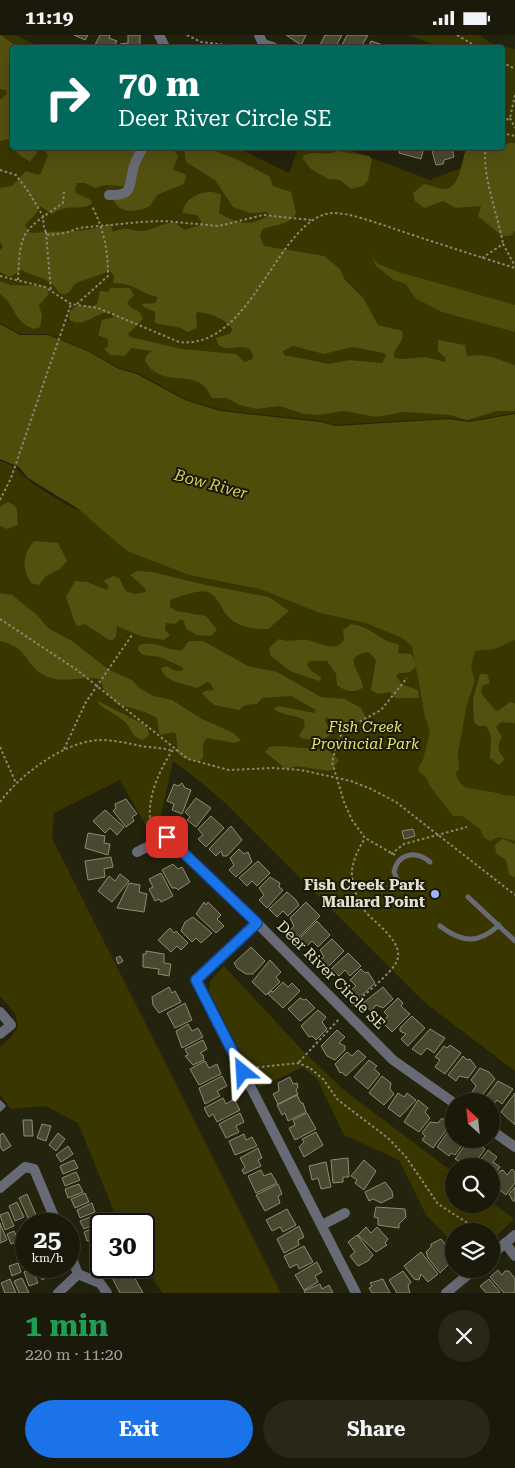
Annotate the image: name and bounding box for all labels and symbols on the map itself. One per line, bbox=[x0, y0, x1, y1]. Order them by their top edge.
water label: Bow River bbox=[171, 465, 250, 503]
park label: Fish Creek Provincial Park bbox=[310, 718, 420, 753]
pin bbox=[146, 816, 188, 858]
place label: Fish Creek Park Mallard Point bbox=[304, 876, 426, 911]
marker: Fish Creek Park Mallard Point bbox=[429, 888, 441, 900]
street label: Deer River Circle SE bbox=[273, 917, 389, 1033]
position arrow bbox=[216, 1045, 268, 1097]
north arrow bbox=[445, 1093, 500, 1147]
speed limit sign: 30 bbox=[90, 1213, 155, 1278]

